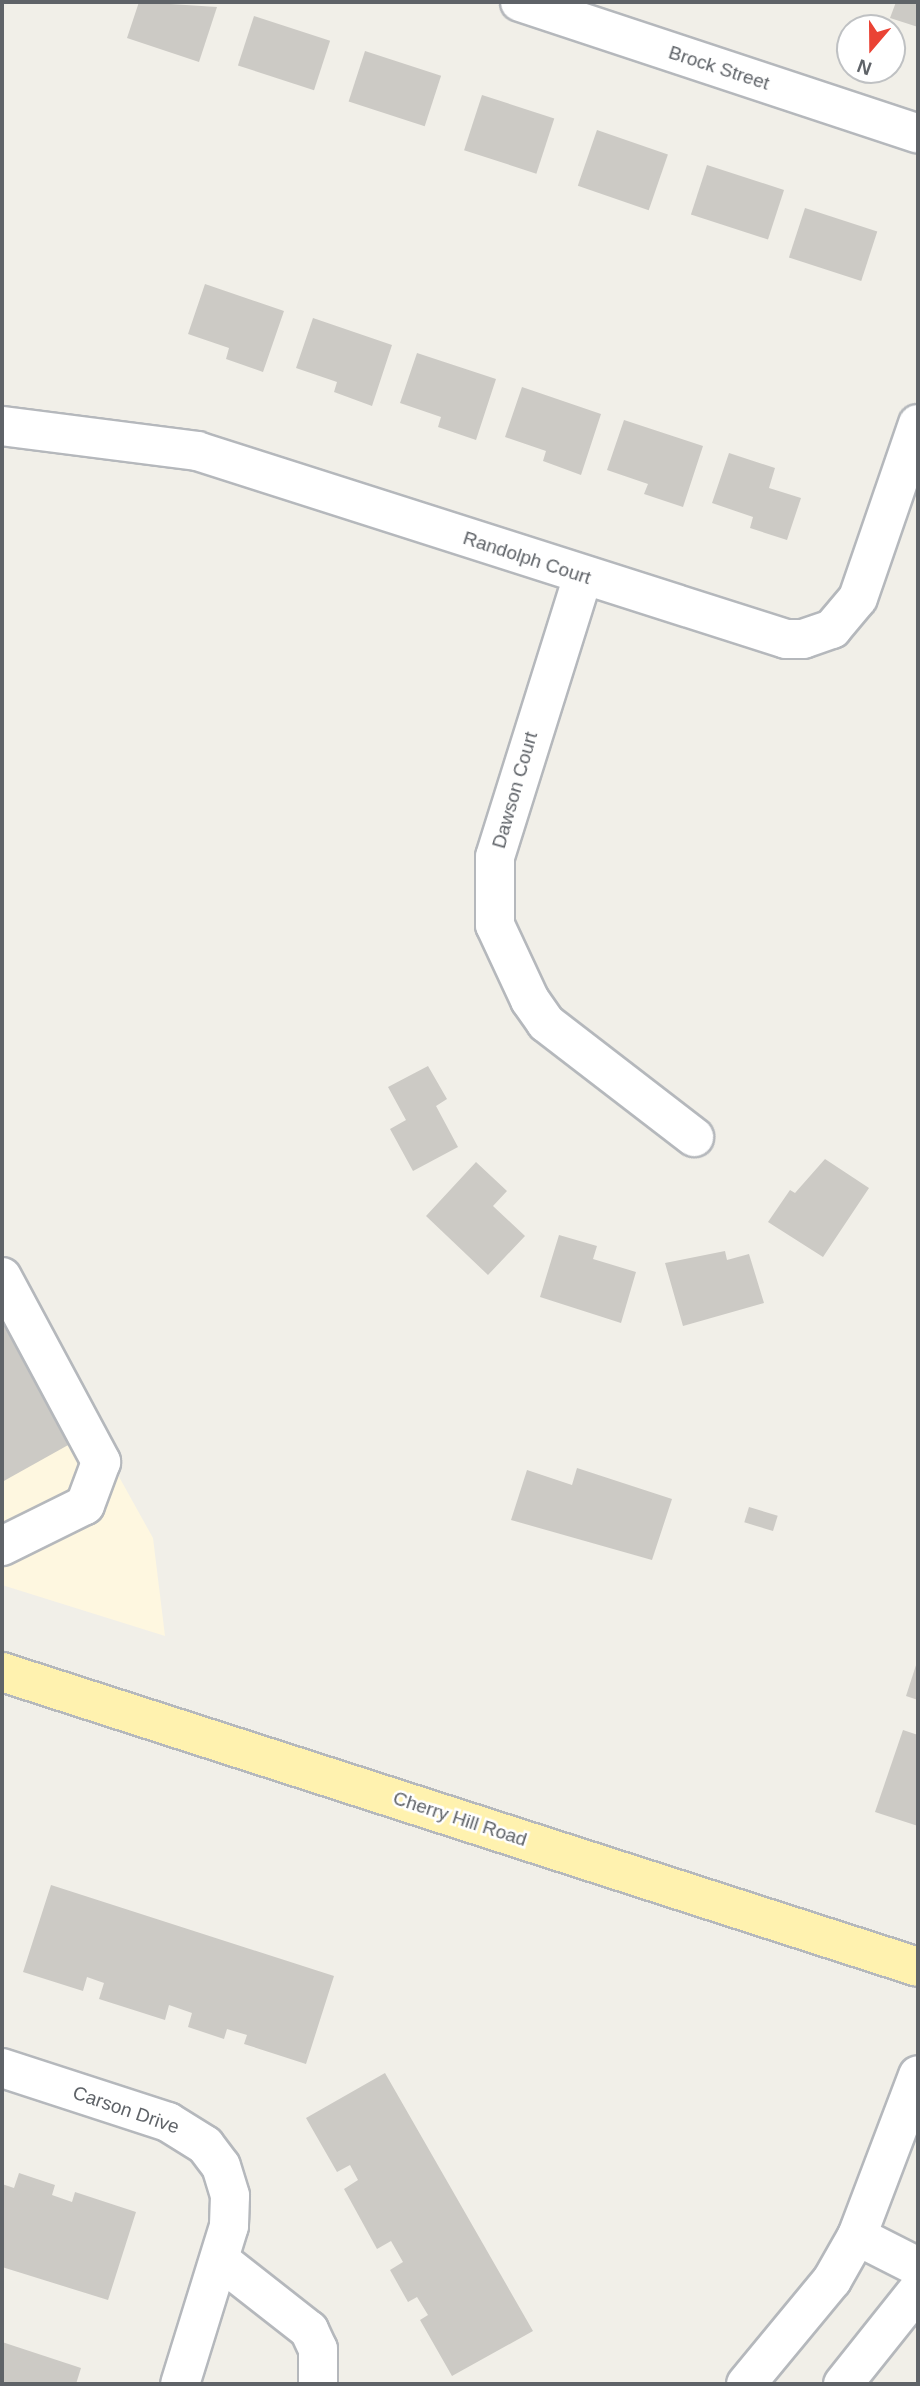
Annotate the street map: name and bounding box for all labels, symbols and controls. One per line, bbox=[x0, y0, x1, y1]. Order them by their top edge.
north arrow bbox=[836, 14, 906, 84]
street label: Brock Street bbox=[666, 41, 772, 95]
text: N bbox=[854, 55, 874, 80]
street label: Randolph Court bbox=[460, 527, 594, 589]
street label: Dawson Court bbox=[487, 729, 543, 851]
street label: Cherry Hill Road bbox=[390, 1787, 530, 1851]
street label: Carson Drive bbox=[70, 2081, 182, 2139]

